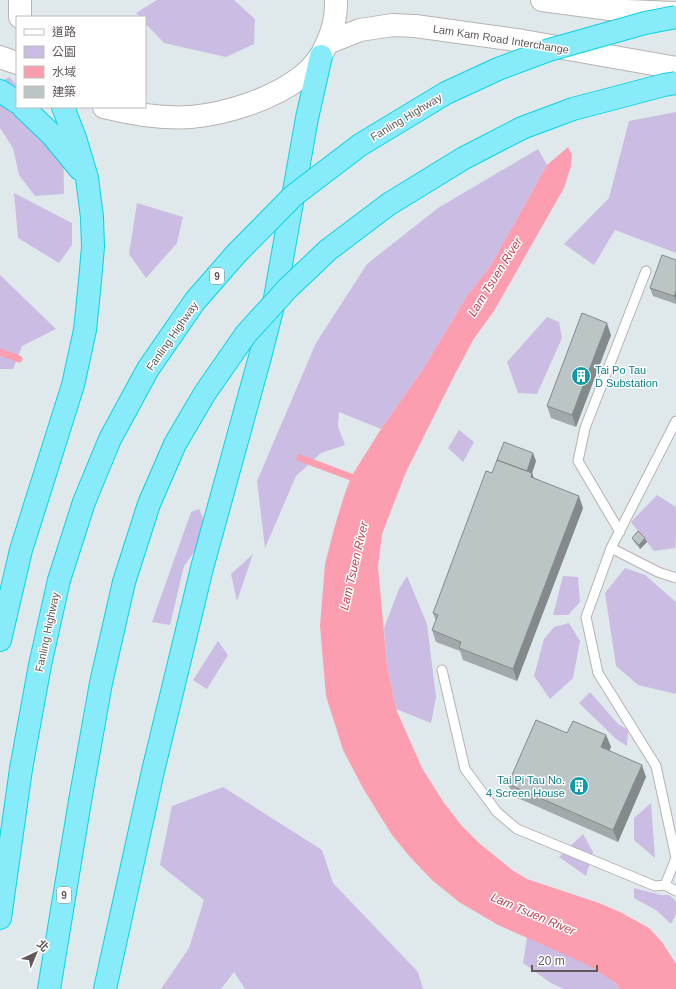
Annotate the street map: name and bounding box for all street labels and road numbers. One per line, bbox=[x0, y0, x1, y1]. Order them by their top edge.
street label: Lam Kam Road Interchange bbox=[432, 22, 570, 56]
street label: Fanling Highway bbox=[368, 91, 444, 143]
road number: 9 bbox=[210, 268, 224, 284]
street label: Fanling Highway bbox=[144, 299, 201, 373]
street label: Fanling Highway bbox=[33, 590, 61, 673]
road number: 9 bbox=[57, 887, 71, 903]

